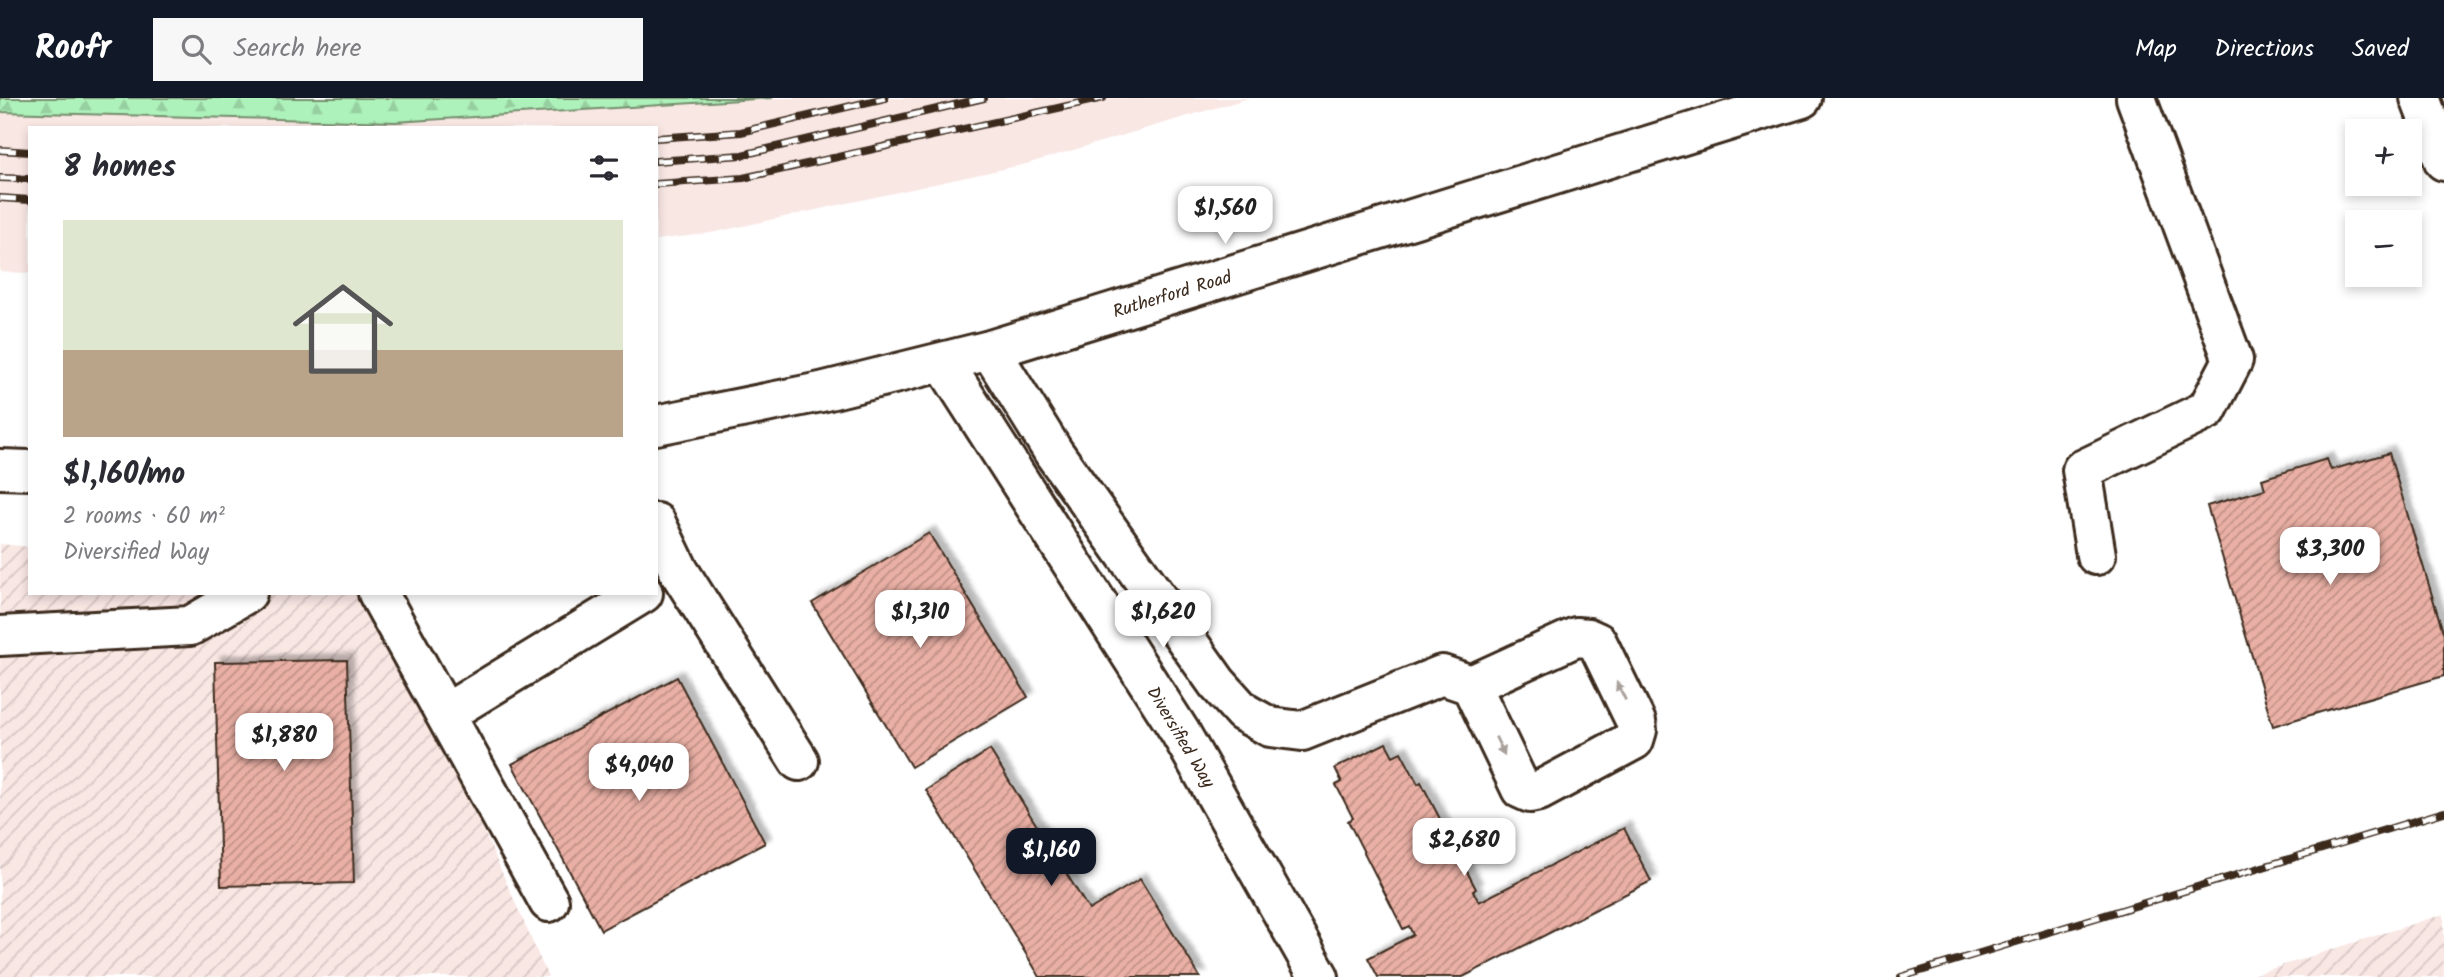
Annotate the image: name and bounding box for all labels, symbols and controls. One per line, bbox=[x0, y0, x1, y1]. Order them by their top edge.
search box bbox=[153, 18, 643, 81]
text: Roofr bbox=[35, 23, 111, 76]
text: Search here bbox=[233, 28, 361, 70]
icon: search bbox=[177, 30, 215, 68]
text: Map bbox=[2135, 30, 2177, 69]
text: Directions bbox=[2215, 30, 2314, 69]
text: Saved bbox=[2352, 30, 2409, 69]
map controls bbox=[2345, 119, 2422, 287]
button: + bbox=[2345, 119, 2422, 196]
text: 8 homes bbox=[63, 144, 176, 192]
icon: filters bbox=[585, 149, 623, 187]
pin: $1,560 bbox=[1168, 186, 1282, 246]
text: $1,560 bbox=[1194, 191, 1256, 227]
button: − bbox=[2345, 210, 2422, 287]
street label: Rutherford Road bbox=[1109, 263, 1236, 327]
icon: home bbox=[280, 266, 406, 392]
text: $1,160/mo bbox=[63, 451, 185, 499]
text: 2 rooms · 60 m² bbox=[63, 499, 225, 535]
pin: $3,300 bbox=[2273, 528, 2387, 587]
text: $3,300 bbox=[2296, 532, 2364, 568]
text: Diversified Way bbox=[63, 535, 209, 571]
pin: $1,310 bbox=[863, 590, 977, 650]
pin: $1,620 bbox=[1106, 590, 1220, 650]
text: $1,310 bbox=[891, 595, 949, 631]
text: $1,620 bbox=[1131, 595, 1195, 631]
street label: Diversified Way bbox=[1138, 681, 1222, 795]
one-way arrow bbox=[1615, 681, 1627, 701]
pin: $1,880 bbox=[227, 714, 341, 773]
text: $1,880 bbox=[251, 718, 317, 754]
one-way arrow bbox=[1495, 736, 1506, 756]
pin: $4,040 bbox=[582, 744, 696, 803]
text: $4,040 bbox=[605, 748, 673, 784]
pin: $2,680 bbox=[1407, 818, 1521, 878]
text: $2,680 bbox=[1429, 823, 1499, 859]
pin: $1,160 bbox=[994, 828, 1108, 888]
text: $1,160 bbox=[1022, 833, 1080, 869]

